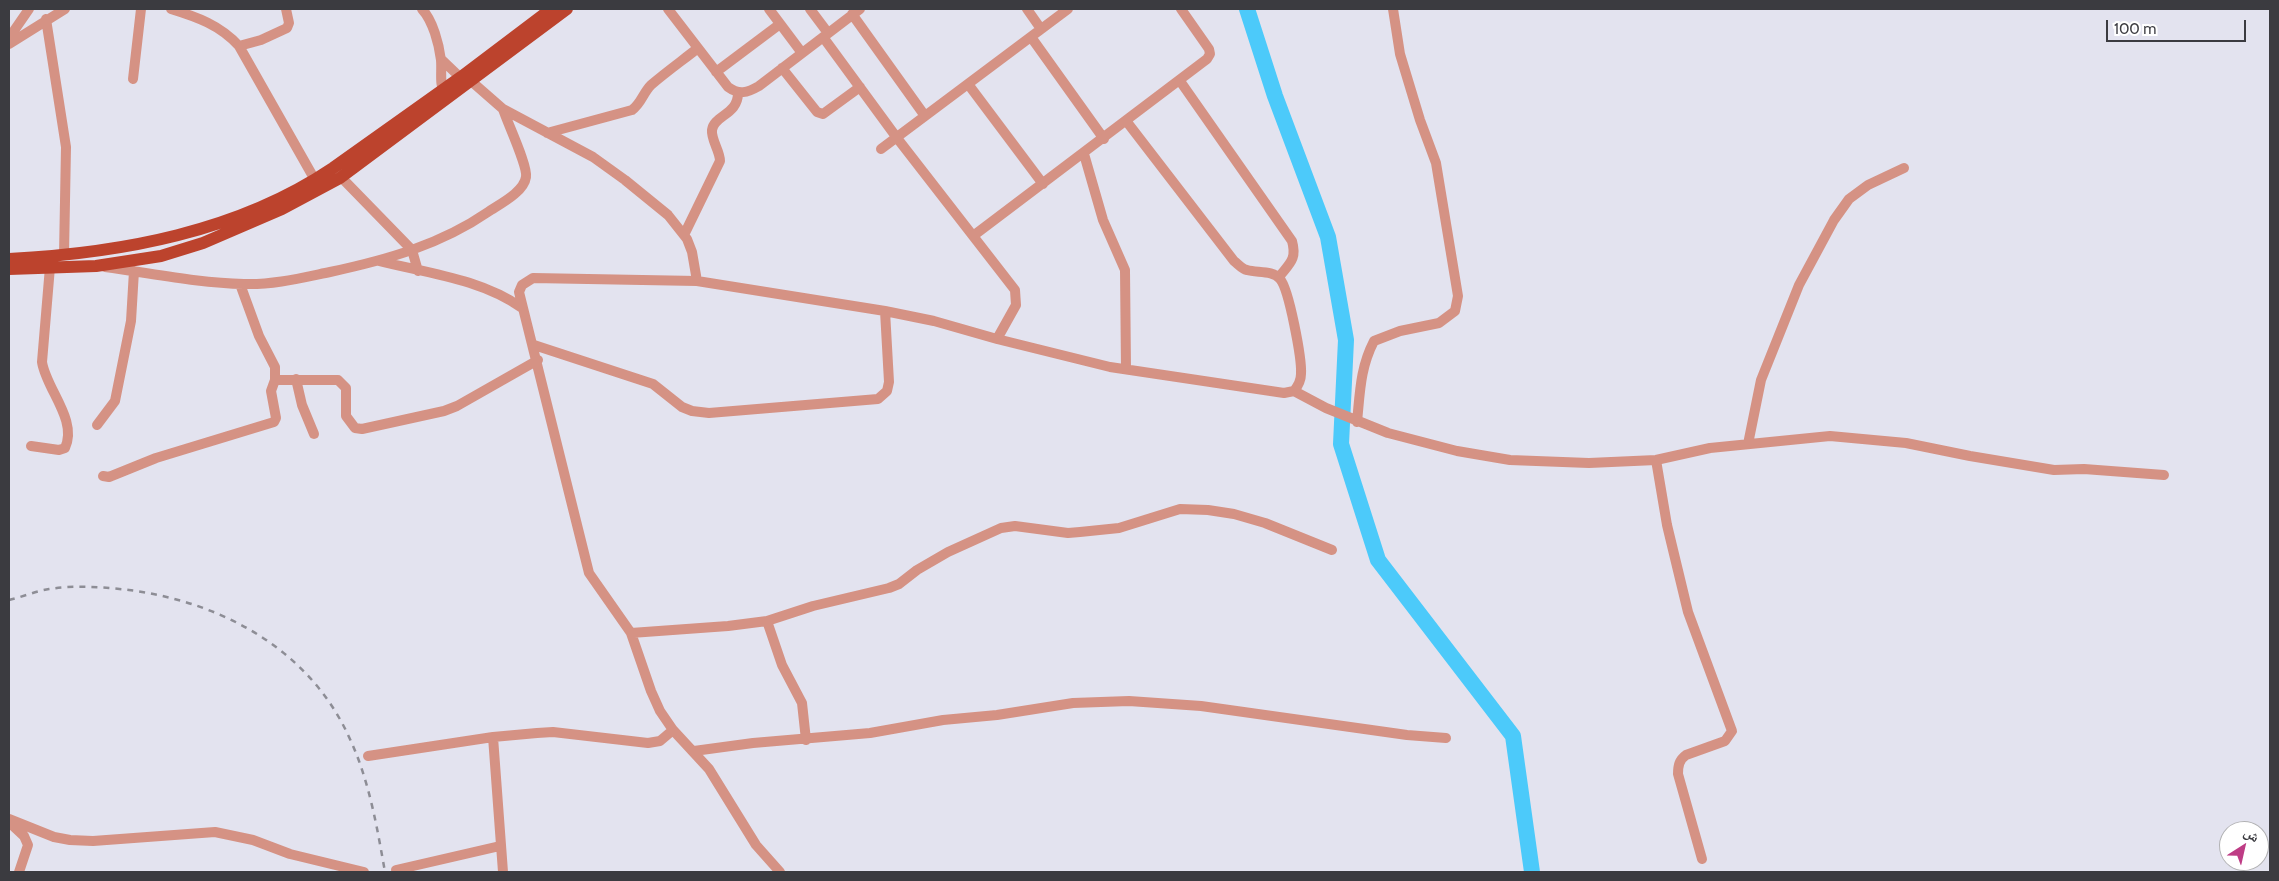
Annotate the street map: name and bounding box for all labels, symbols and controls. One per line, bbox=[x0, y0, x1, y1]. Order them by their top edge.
scale bar bbox=[2109, 10, 2249, 42]
text: 100 m bbox=[2114, 20, 2156, 38]
north arrow bbox=[2219, 821, 2269, 871]
text: ش bbox=[2241, 823, 2263, 846]

